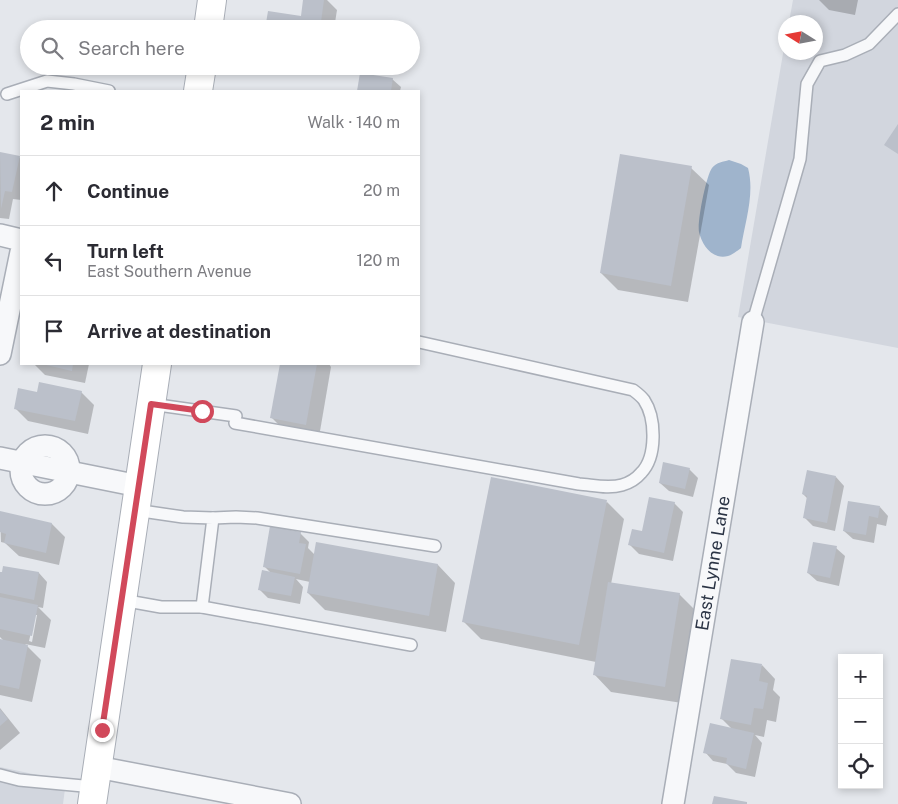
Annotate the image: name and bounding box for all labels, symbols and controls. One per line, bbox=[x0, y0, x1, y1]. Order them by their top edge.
north arrow bbox=[778, 15, 823, 60]
search box bbox=[20, 20, 420, 75]
icon: search bbox=[38, 34, 66, 62]
text: Search here bbox=[78, 37, 185, 59]
text: 2 min bbox=[40, 110, 95, 135]
text: Walk · 140 m bbox=[307, 113, 400, 132]
icon: ahead bbox=[40, 177, 68, 205]
text: Continue bbox=[87, 180, 169, 202]
text: 20 m bbox=[363, 181, 400, 200]
text: Turn left bbox=[87, 240, 164, 262]
icon: left bbox=[40, 247, 68, 275]
text: 120 m bbox=[356, 251, 400, 270]
text: East Southern Avenue bbox=[87, 262, 251, 281]
icon: arrive bbox=[40, 317, 68, 345]
text: Arrive at destination bbox=[87, 320, 271, 342]
route start bbox=[191, 400, 214, 423]
street label: East Lynne Lane bbox=[691, 494, 734, 632]
map controls bbox=[838, 654, 883, 789]
button: + bbox=[838, 654, 883, 699]
button: − bbox=[838, 699, 883, 744]
route end bbox=[91, 719, 114, 742]
button: locate bbox=[838, 744, 883, 789]

